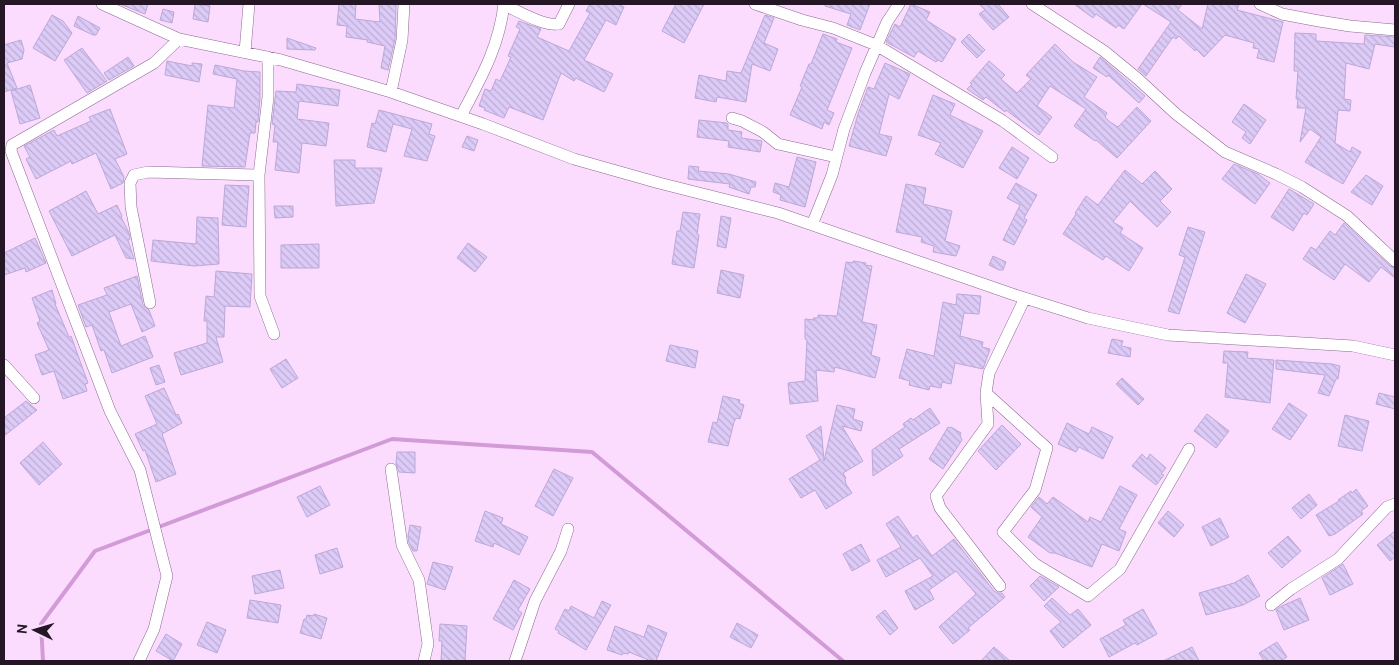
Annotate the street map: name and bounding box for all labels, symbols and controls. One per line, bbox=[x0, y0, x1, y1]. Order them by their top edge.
north arrow bbox=[10, 605, 60, 655]
text: N bbox=[13, 623, 31, 635]

